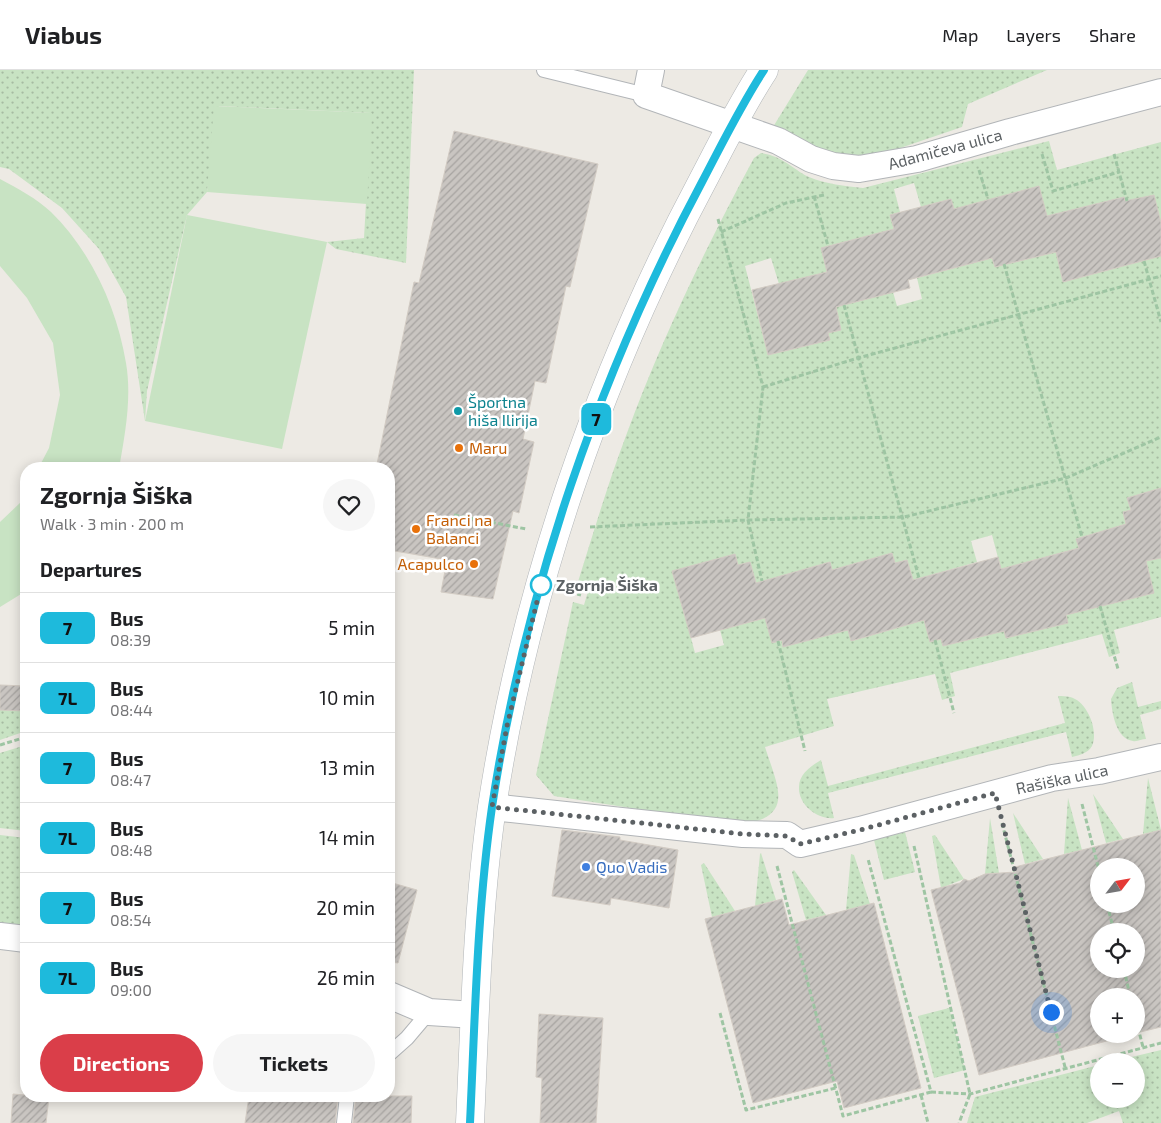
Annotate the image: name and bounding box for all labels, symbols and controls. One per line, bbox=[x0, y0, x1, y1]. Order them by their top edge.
text: Viabus bbox=[25, 20, 102, 49]
text: Map bbox=[942, 24, 978, 46]
text: Layers bbox=[1006, 24, 1061, 46]
text: Share bbox=[1089, 24, 1136, 46]
street label: Adamičeva ulica bbox=[886, 124, 1004, 173]
place label: Športna hiša Ilirija bbox=[468, 392, 538, 430]
line badge: 7 bbox=[580, 403, 612, 435]
marker: Športna hiša Ilirija bbox=[452, 405, 464, 417]
text: 7 bbox=[591, 408, 601, 430]
place label: Maru bbox=[469, 438, 507, 457]
marker: Maru bbox=[453, 442, 465, 454]
button: heart bbox=[323, 479, 375, 531]
text: Zgornja Šiška bbox=[40, 480, 193, 509]
place label: Franci na Balanci bbox=[426, 510, 492, 547]
text: Walk · 3 min · 200 m bbox=[40, 514, 184, 533]
marker: Franci na Balanci bbox=[410, 523, 422, 535]
place label: Acapulco bbox=[398, 554, 464, 573]
text: Departures bbox=[40, 558, 142, 581]
marker: Acapulco bbox=[468, 558, 480, 570]
marker: Zgornja Šiška bbox=[530, 574, 552, 596]
place label: Zgornja Šiška bbox=[556, 575, 658, 594]
text: Bus bbox=[110, 607, 144, 630]
text: 5 min bbox=[328, 616, 375, 639]
text: 7 bbox=[63, 617, 72, 639]
text: 08:39 bbox=[110, 630, 151, 649]
text: Bus bbox=[110, 677, 144, 700]
text: 10 min bbox=[319, 686, 375, 709]
text: 7L bbox=[58, 687, 77, 709]
text: 08:44 bbox=[110, 700, 153, 719]
text: Bus bbox=[110, 747, 144, 770]
text: 13 min bbox=[320, 756, 375, 779]
text: 7 bbox=[63, 757, 72, 779]
street label: Rašiška ulica bbox=[1014, 759, 1110, 798]
text: 08:47 bbox=[110, 770, 151, 789]
text: Bus bbox=[110, 817, 144, 840]
text: 14 min bbox=[319, 826, 375, 849]
text: 7L bbox=[58, 827, 77, 849]
text: 08:48 bbox=[110, 840, 153, 859]
place label: Quo Vadis bbox=[596, 857, 667, 877]
north arrow bbox=[1090, 858, 1145, 912]
map controls bbox=[1090, 858, 1145, 1108]
marker: Quo Vadis bbox=[580, 861, 592, 873]
text: Bus bbox=[110, 887, 144, 910]
text: 20 min bbox=[316, 896, 375, 919]
text: 7 bbox=[63, 897, 72, 919]
text: 08:54 bbox=[110, 910, 152, 929]
button: locate bbox=[1090, 923, 1145, 978]
text: Bus bbox=[110, 957, 144, 980]
text: 26 min bbox=[317, 966, 375, 989]
text: 7L bbox=[58, 967, 77, 989]
text: 09:00 bbox=[110, 980, 152, 999]
button: + bbox=[1090, 988, 1145, 1043]
your location bbox=[1039, 1000, 1064, 1025]
button: Directions bbox=[40, 1034, 203, 1092]
button: Tickets bbox=[213, 1034, 375, 1092]
button: − bbox=[1090, 1053, 1145, 1108]

